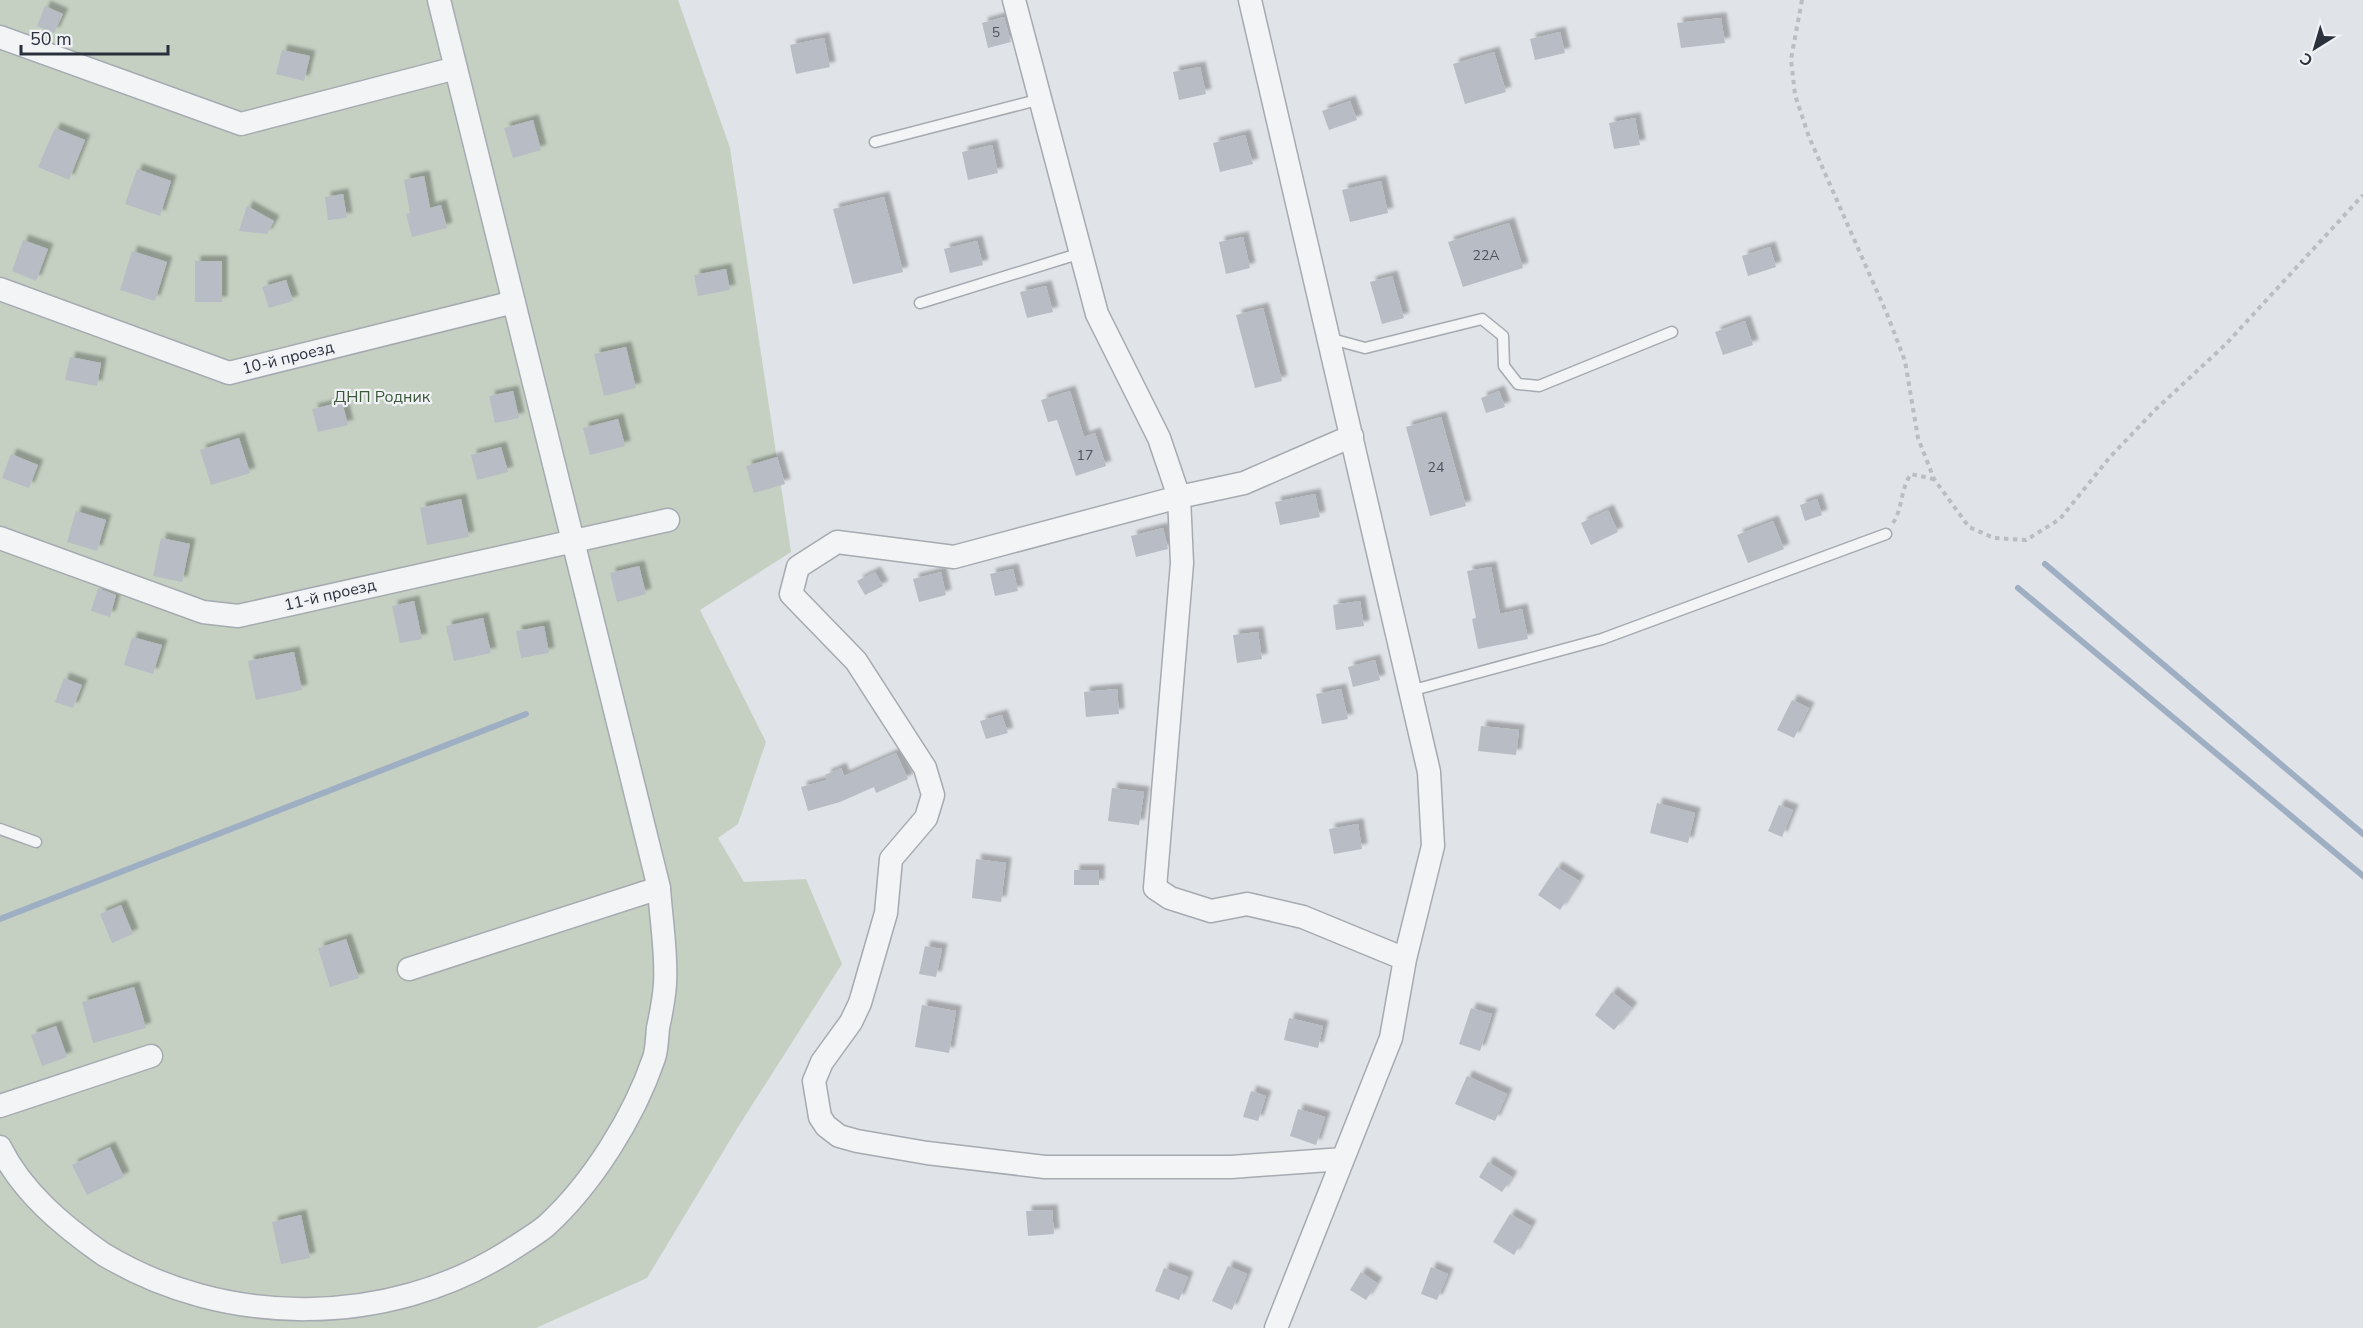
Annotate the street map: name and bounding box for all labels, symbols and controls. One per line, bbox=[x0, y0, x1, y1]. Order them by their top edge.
scale bar bbox=[21, 18, 168, 56]
north arrow bbox=[2285, 18, 2345, 78]
house number: 5 bbox=[992, 23, 1000, 42]
text: 50 m bbox=[30, 27, 72, 51]
text: С bbox=[2296, 47, 2318, 71]
house number: 22А bbox=[1472, 246, 1500, 265]
street label: 10-й проезд bbox=[240, 336, 337, 380]
park label: ДНП Родник bbox=[334, 386, 431, 408]
house number: 17 bbox=[1077, 446, 1093, 465]
house number: 24 bbox=[1428, 458, 1444, 477]
street label: 11-й проезд bbox=[282, 574, 379, 616]

